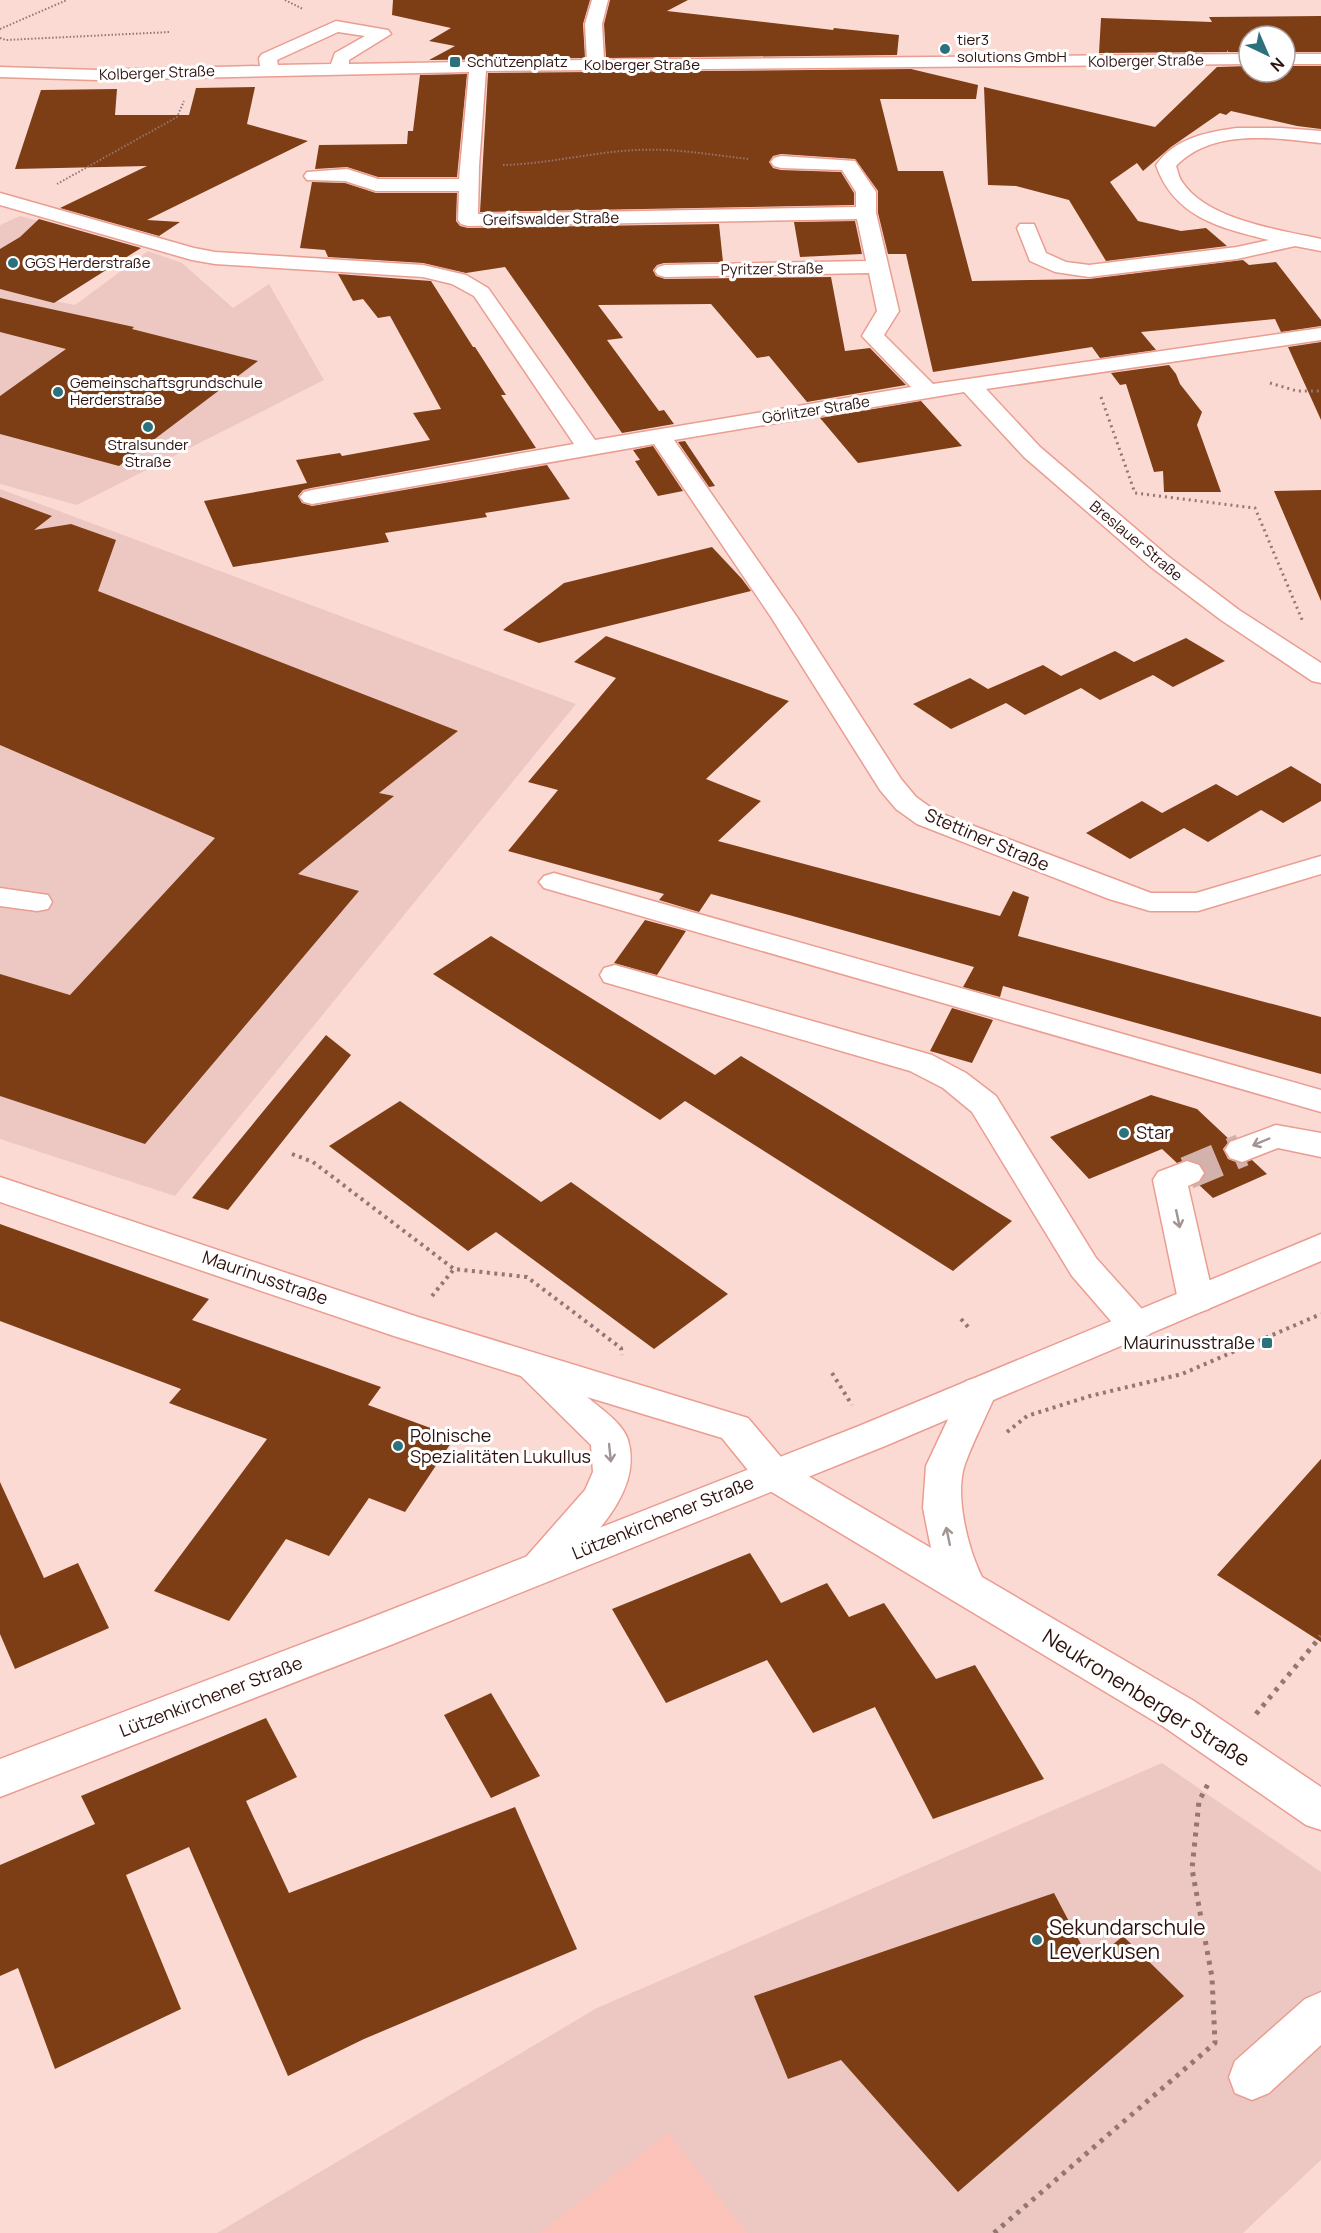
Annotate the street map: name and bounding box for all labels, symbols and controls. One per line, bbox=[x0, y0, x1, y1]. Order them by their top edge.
north arrow bbox=[1237, 24, 1297, 84]
place label: tier3 solutions GmbH bbox=[957, 29, 1067, 67]
marker: tier3 solutions GmbH bbox=[938, 42, 952, 56]
street label: Kolberger Straße bbox=[1088, 49, 1204, 72]
place label: Schützenplatz bbox=[467, 51, 568, 72]
text: N bbox=[1266, 53, 1289, 77]
street label: Kolberger Straße bbox=[584, 54, 700, 75]
marker: Schützenplatz bbox=[448, 55, 462, 69]
street label: Kolberger Straße bbox=[99, 60, 216, 85]
street label: Greifswalder Straße bbox=[483, 207, 620, 230]
place label: GGS Herderstraße bbox=[25, 252, 151, 273]
marker: GGS Herderstraße bbox=[6, 256, 20, 270]
street label: Pyritzer Straße bbox=[720, 257, 824, 280]
place label: Gemeinschaftsgrundschule Herderstraße bbox=[70, 372, 263, 410]
marker: Gemeinschaftsgrundschule Herderstraße bbox=[51, 385, 65, 399]
street label: Görlitzer Straße bbox=[761, 391, 872, 428]
marker: Stralsunder Straße bbox=[141, 420, 155, 434]
place label: Stralsunder Straße bbox=[108, 434, 189, 472]
street label: Breslauer Straße bbox=[1085, 495, 1187, 586]
street label: Stettiner Straße bbox=[921, 802, 1053, 876]
place label: Star bbox=[1136, 1120, 1171, 1144]
marker: Star bbox=[1117, 1126, 1131, 1140]
one-way arrow bbox=[1252, 1137, 1270, 1149]
one-way arrow bbox=[1173, 1208, 1184, 1228]
street label: Maurinusstraße bbox=[199, 1244, 331, 1310]
place label: Maurinusstraße bbox=[1124, 1330, 1255, 1354]
marker: Maurinusstraße bbox=[1260, 1336, 1274, 1350]
place label: Polnische Spezialitäten Lukullus bbox=[410, 1423, 591, 1468]
marker: Polnische Spezialitäten Lukullus bbox=[391, 1439, 405, 1453]
one-way arrow bbox=[605, 1442, 616, 1462]
street label: Lützenkirchener Straße bbox=[568, 1470, 757, 1565]
one-way arrow bbox=[942, 1526, 953, 1546]
street label: Neukronenberger Straße bbox=[1038, 1622, 1256, 1772]
street label: Lützenkirchener Straße bbox=[116, 1650, 306, 1742]
place label: Sekundarschule Leverkusen bbox=[1049, 1913, 1206, 1965]
marker: Sekundarschule Leverkusen bbox=[1030, 1933, 1044, 1947]

